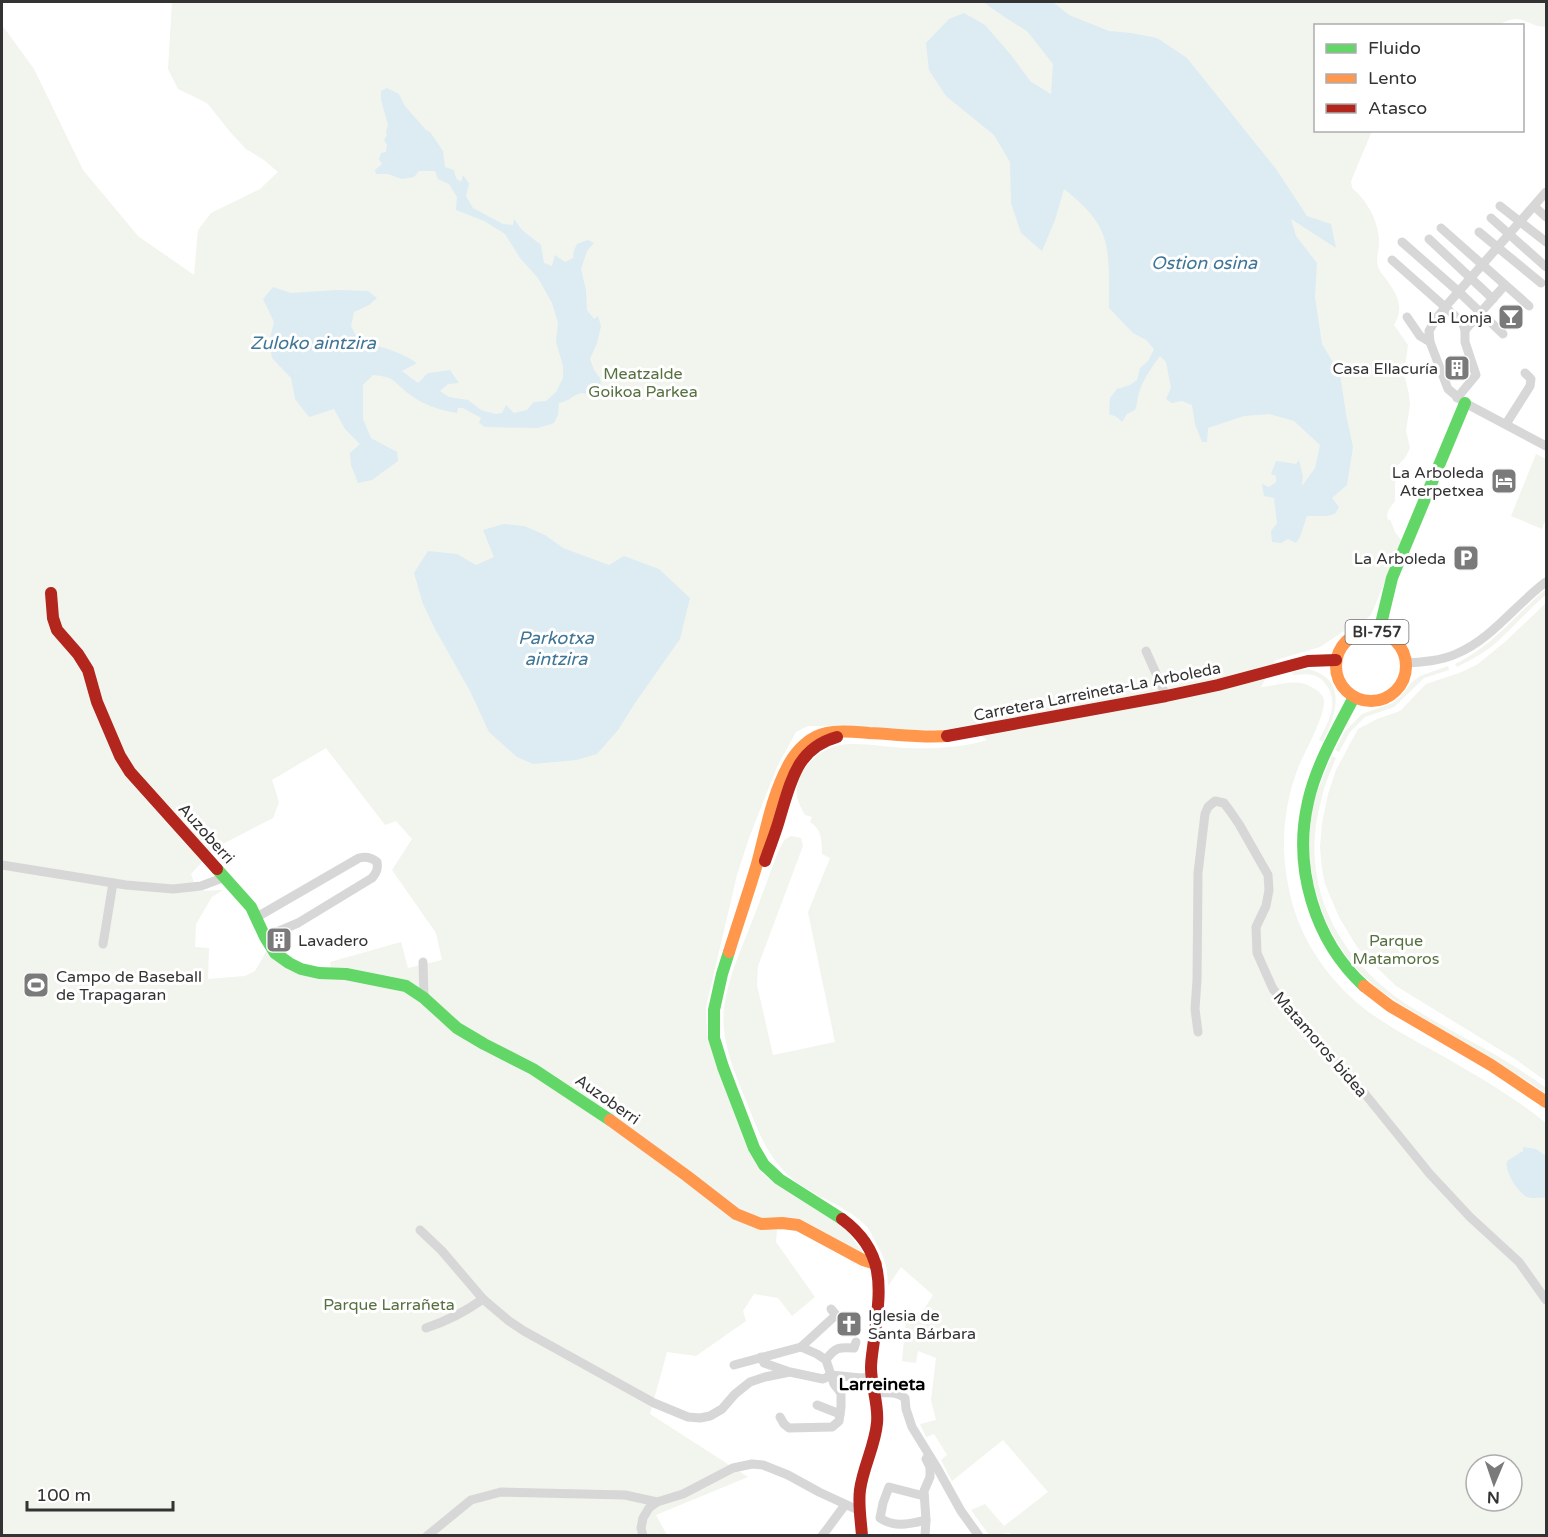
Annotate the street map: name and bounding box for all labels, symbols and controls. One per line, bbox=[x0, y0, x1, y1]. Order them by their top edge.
legend bbox=[1314, 24, 1524, 132]
text: Fluido bbox=[1368, 37, 1421, 59]
text: Lento bbox=[1368, 67, 1417, 89]
text: Atasco bbox=[1368, 97, 1427, 119]
water label: Ostion osina bbox=[1151, 252, 1258, 274]
bar icon: La Lonja bbox=[1496, 302, 1526, 332]
place label: La Lonja bbox=[1428, 308, 1492, 328]
water label: Zuloko aintzira bbox=[250, 332, 377, 354]
building icon: Casa Ellacuría bbox=[1442, 353, 1472, 383]
place label: Casa Ellacuría bbox=[1333, 359, 1438, 379]
park label: Meatzalde Goikoa Parkea bbox=[588, 364, 698, 402]
place label: La Arboleda Aterpetxea bbox=[1392, 463, 1484, 501]
hotel icon: La Arboleda Aterpetxea bbox=[1489, 466, 1519, 496]
parking icon: La Arboleda bbox=[1451, 543, 1481, 573]
place label: La Arboleda bbox=[1354, 549, 1446, 569]
road number: BI-757 bbox=[1346, 620, 1408, 644]
water label: Parkotxa aintzira bbox=[518, 627, 595, 670]
street label: Carretera Larreineta-La Arboleda bbox=[972, 658, 1223, 726]
street label: Auzoberri bbox=[174, 799, 239, 868]
building icon: Lavadero bbox=[264, 925, 294, 955]
place label: Lavadero bbox=[298, 931, 368, 951]
park label: Parque Matamoros bbox=[1352, 931, 1440, 969]
place label: Campo de Baseball de Trapagaran bbox=[56, 967, 202, 1005]
sports icon: Campo de Baseball de Trapagaran bbox=[21, 970, 51, 1000]
street label: Matamoros bidea bbox=[1269, 988, 1372, 1102]
street label: Auzoberri bbox=[571, 1070, 644, 1129]
park label: Parque Larrañeta bbox=[323, 1295, 455, 1315]
place label: Iglesia de Santa Bárbara bbox=[868, 1306, 976, 1344]
church icon: Iglesia de Santa Bárbara bbox=[834, 1309, 864, 1339]
district label: Larreineta bbox=[839, 1373, 925, 1395]
north arrow bbox=[1464, 1453, 1524, 1513]
scale bar bbox=[27, 1474, 172, 1512]
text: 100 m bbox=[36, 1484, 91, 1506]
text: N bbox=[1487, 1487, 1500, 1507]

